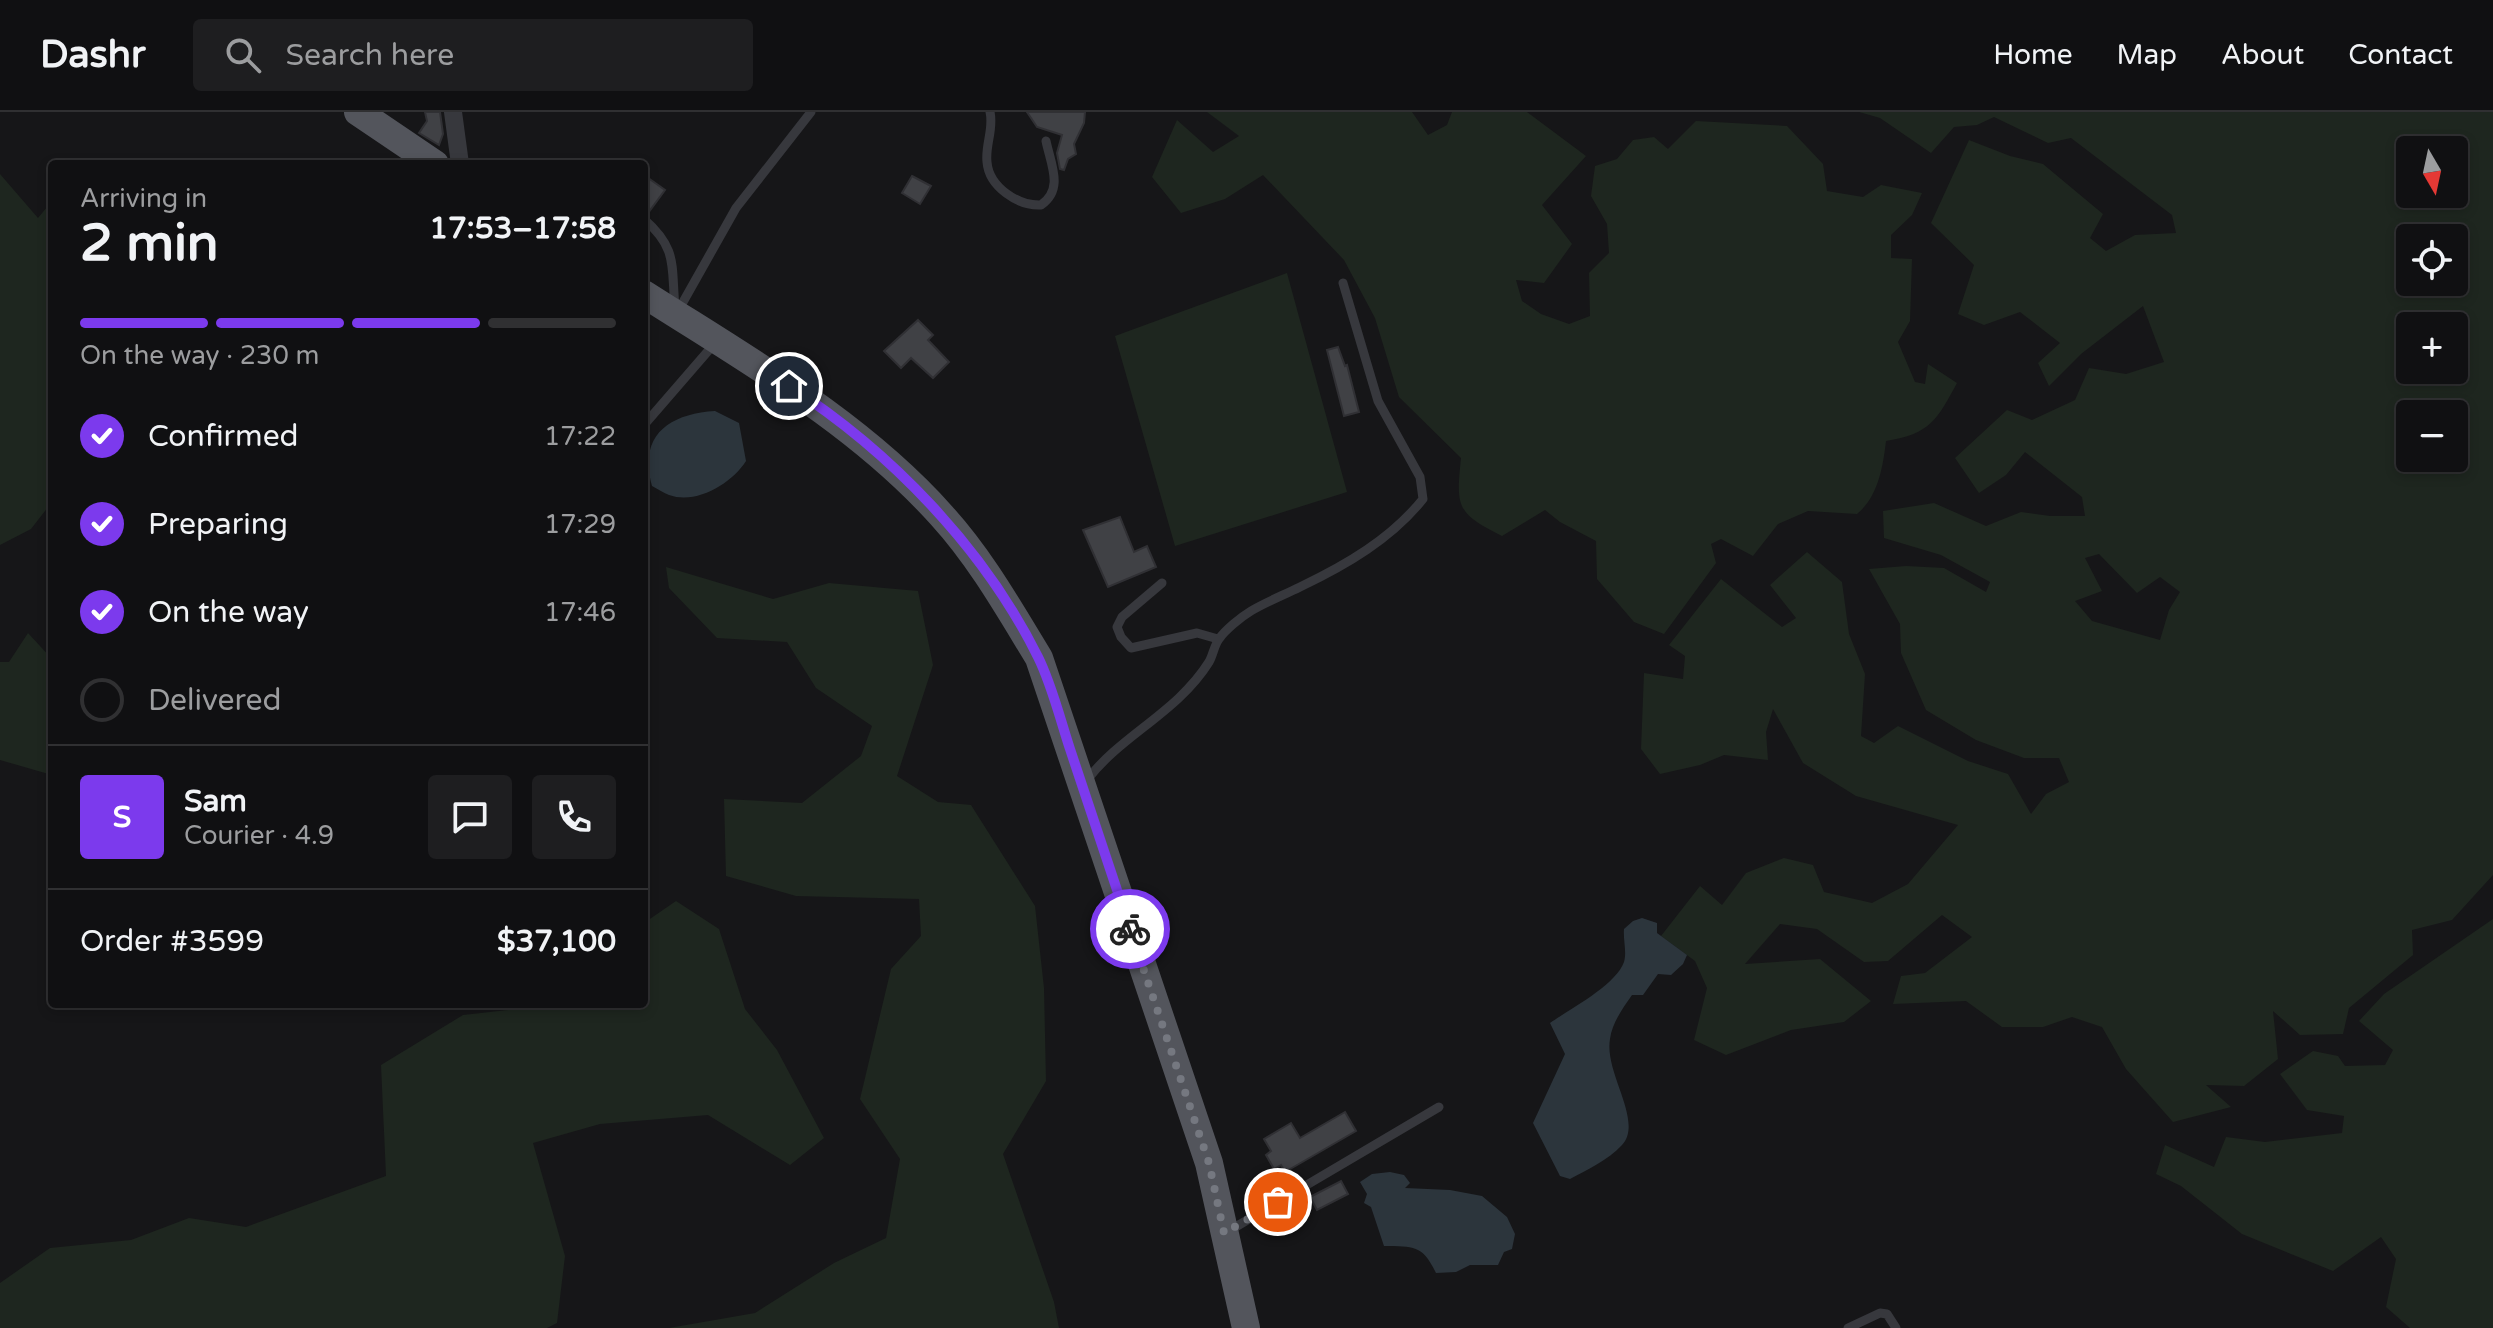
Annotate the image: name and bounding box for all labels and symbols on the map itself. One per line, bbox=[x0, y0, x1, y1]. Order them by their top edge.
north arrow bbox=[2396, 136, 2468, 208]
pin bbox=[755, 352, 823, 420]
courier bbox=[1090, 889, 1170, 969]
pin bbox=[1244, 1168, 1312, 1236]

